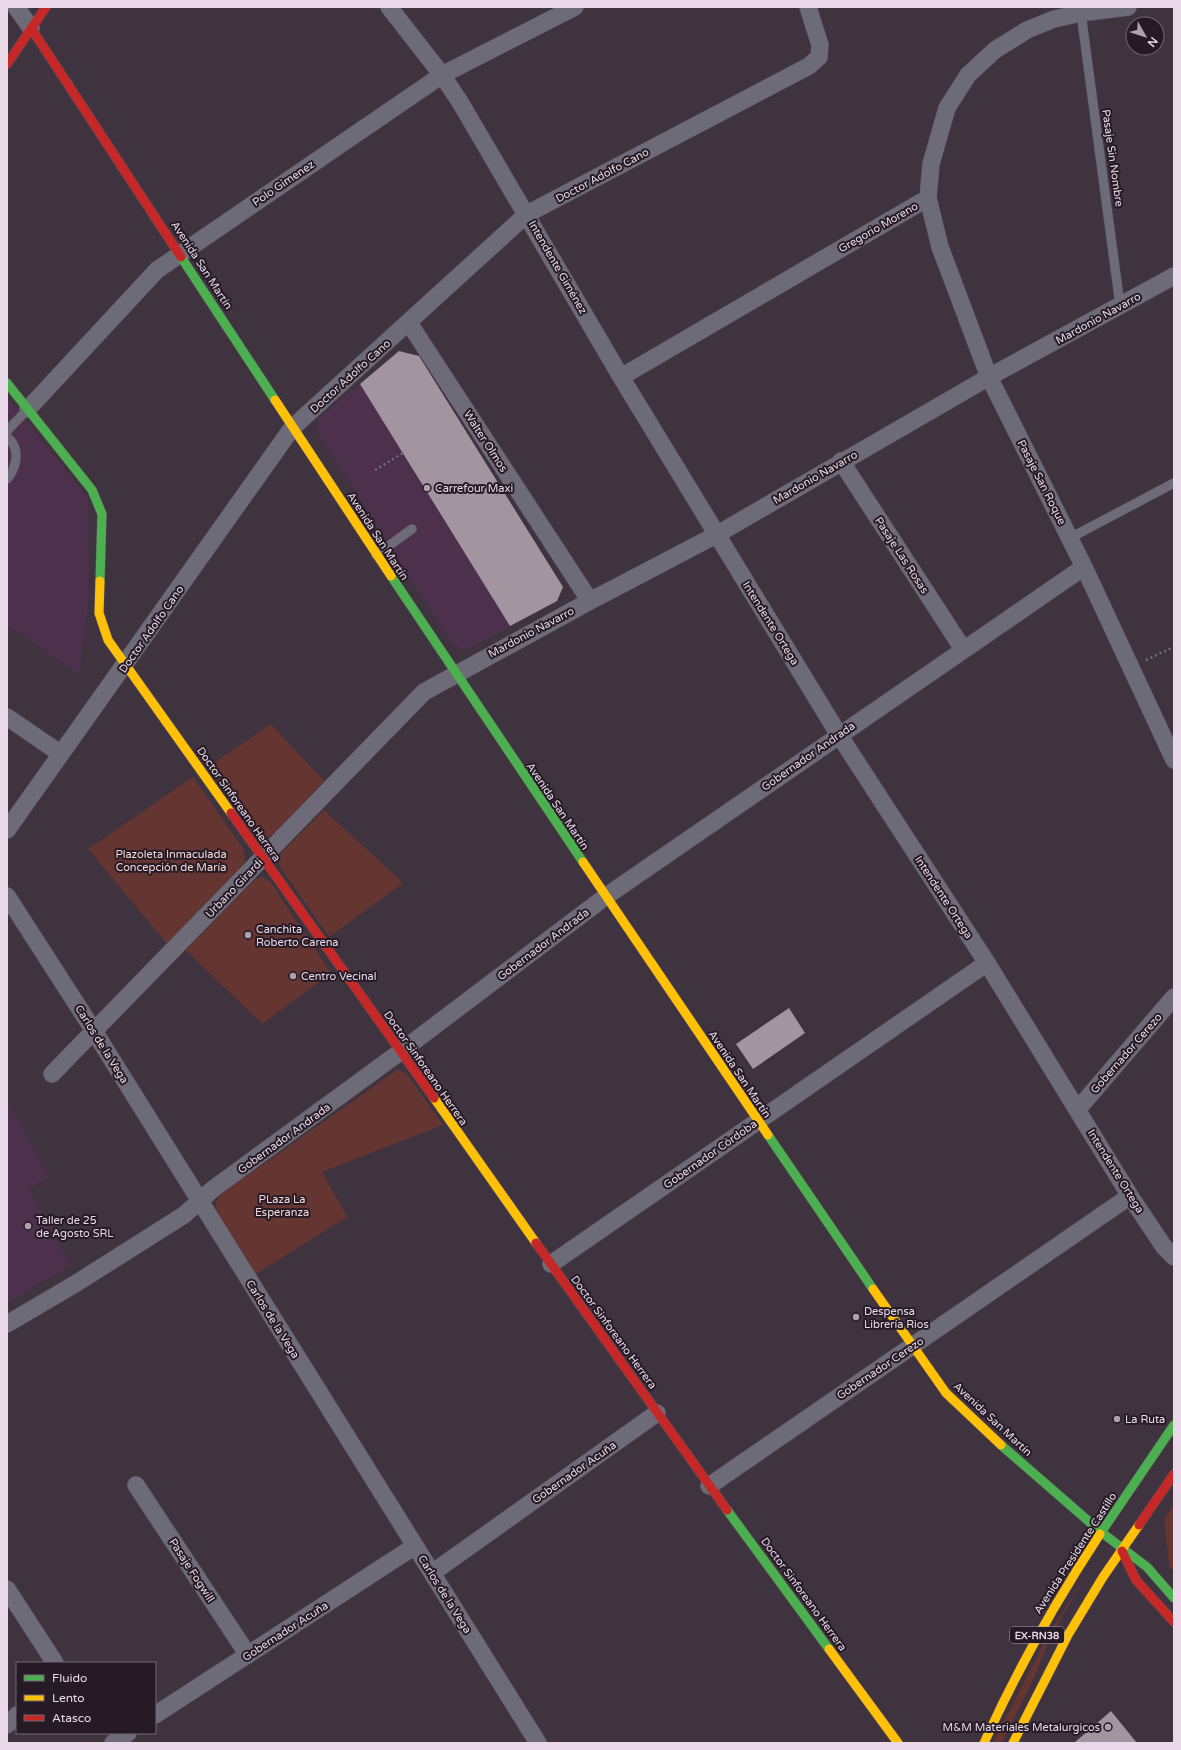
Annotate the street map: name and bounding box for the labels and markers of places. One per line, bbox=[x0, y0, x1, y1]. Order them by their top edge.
place label: Carrefour Maxi bbox=[435, 482, 513, 495]
marker: Carrefour Maxi bbox=[422, 483, 432, 493]
place label: Canchita Roberto Carena bbox=[256, 923, 339, 949]
marker: Canchita Roberto Carena bbox=[243, 930, 253, 940]
place label: Centro Vecinal bbox=[301, 970, 377, 983]
marker: Centro Vecinal bbox=[288, 971, 298, 981]
place label: Taller de 25 de Agosto SRL bbox=[36, 1214, 114, 1240]
marker: Taller de 25 de Agosto SRL bbox=[23, 1221, 33, 1231]
place label: Despensa Librería Rios bbox=[864, 1305, 929, 1331]
marker: Despensa Librería Rios bbox=[851, 1312, 861, 1322]
place label: La Ruta bbox=[1125, 1413, 1165, 1426]
marker: La Ruta bbox=[1112, 1414, 1122, 1424]
place label: M&M Materiales Metalurgicos bbox=[943, 1721, 1100, 1734]
marker: M&M Materiales Metalurgicos bbox=[1103, 1722, 1113, 1732]

